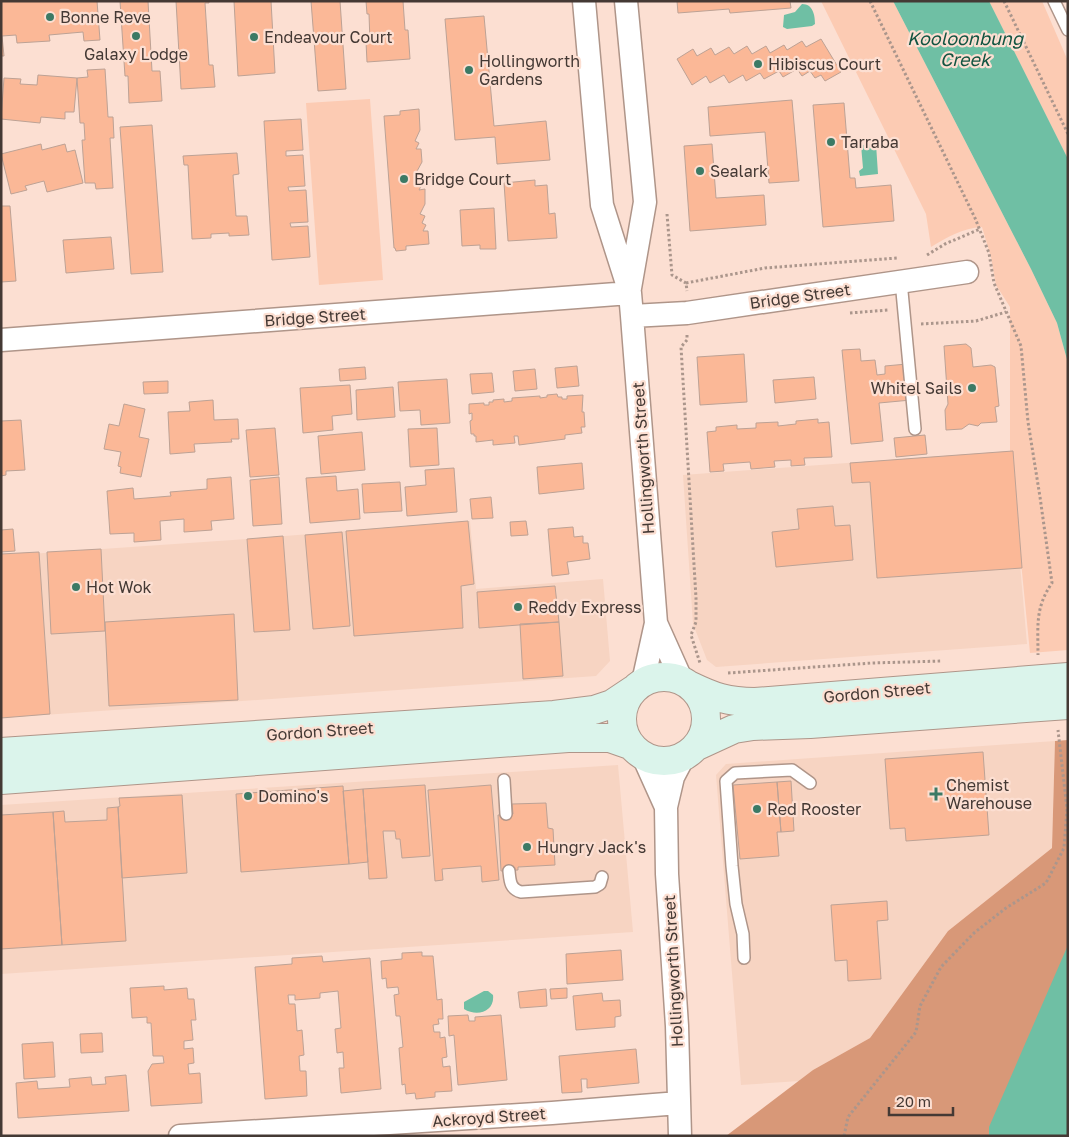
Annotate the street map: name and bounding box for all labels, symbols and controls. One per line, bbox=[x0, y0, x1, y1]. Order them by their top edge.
place label: Bonne Reve bbox=[60, 7, 151, 27]
marker: Bonne Reve bbox=[44, 11, 56, 23]
place label: Endeavour Court bbox=[264, 27, 393, 47]
water label: Kooloonbung Creek bbox=[907, 27, 1025, 70]
marker: Galaxy Lodge bbox=[130, 30, 142, 42]
marker: Endeavour Court bbox=[248, 31, 260, 43]
place label: Galaxy Lodge bbox=[84, 44, 188, 64]
place label: Hollingworth Gardens bbox=[479, 51, 580, 89]
place label: Hibiscus Court bbox=[768, 54, 881, 74]
marker: Hibiscus Court bbox=[752, 58, 764, 70]
marker: Hollingworth Gardens bbox=[463, 64, 475, 76]
place label: Tarraba bbox=[841, 132, 899, 152]
marker: Tarraba bbox=[825, 136, 837, 148]
place label: Sealark bbox=[710, 161, 768, 181]
marker: Sealark bbox=[694, 165, 706, 177]
place label: Bridge Court bbox=[414, 169, 511, 189]
marker: Bridge Court bbox=[398, 173, 410, 185]
street label: Bridge Street bbox=[748, 279, 852, 313]
street label: Bridge Street bbox=[264, 303, 366, 331]
place label: Whitel Sails bbox=[871, 378, 962, 398]
street label: Hollingworth Street bbox=[628, 381, 658, 535]
marker: Whitel Sails bbox=[966, 382, 978, 394]
place label: Hot Wok bbox=[86, 577, 152, 597]
marker: Hot Wok bbox=[70, 581, 82, 593]
place label: Reddy Express bbox=[528, 597, 641, 617]
marker: Reddy Express bbox=[512, 601, 524, 613]
street label: Gordon Street bbox=[823, 677, 931, 707]
street label: Gordon Street bbox=[266, 717, 374, 745]
place label: Chemist Warehouse bbox=[946, 775, 1032, 813]
place label: Domino's bbox=[258, 786, 329, 806]
marker: Chemist Warehouse bbox=[930, 788, 942, 800]
marker: Domino's bbox=[242, 790, 254, 802]
place label: Red Rooster bbox=[767, 799, 861, 819]
marker: Red Rooster bbox=[751, 803, 763, 815]
place label: Hungry Jack's bbox=[537, 837, 646, 857]
marker: Hungry Jack's bbox=[521, 841, 533, 853]
street label: Hollingworth Street bbox=[659, 894, 687, 1048]
scale bar bbox=[889, 1084, 953, 1116]
text: 20 m bbox=[896, 1092, 931, 1110]
street label: Ackroyd Street bbox=[432, 1103, 546, 1131]

